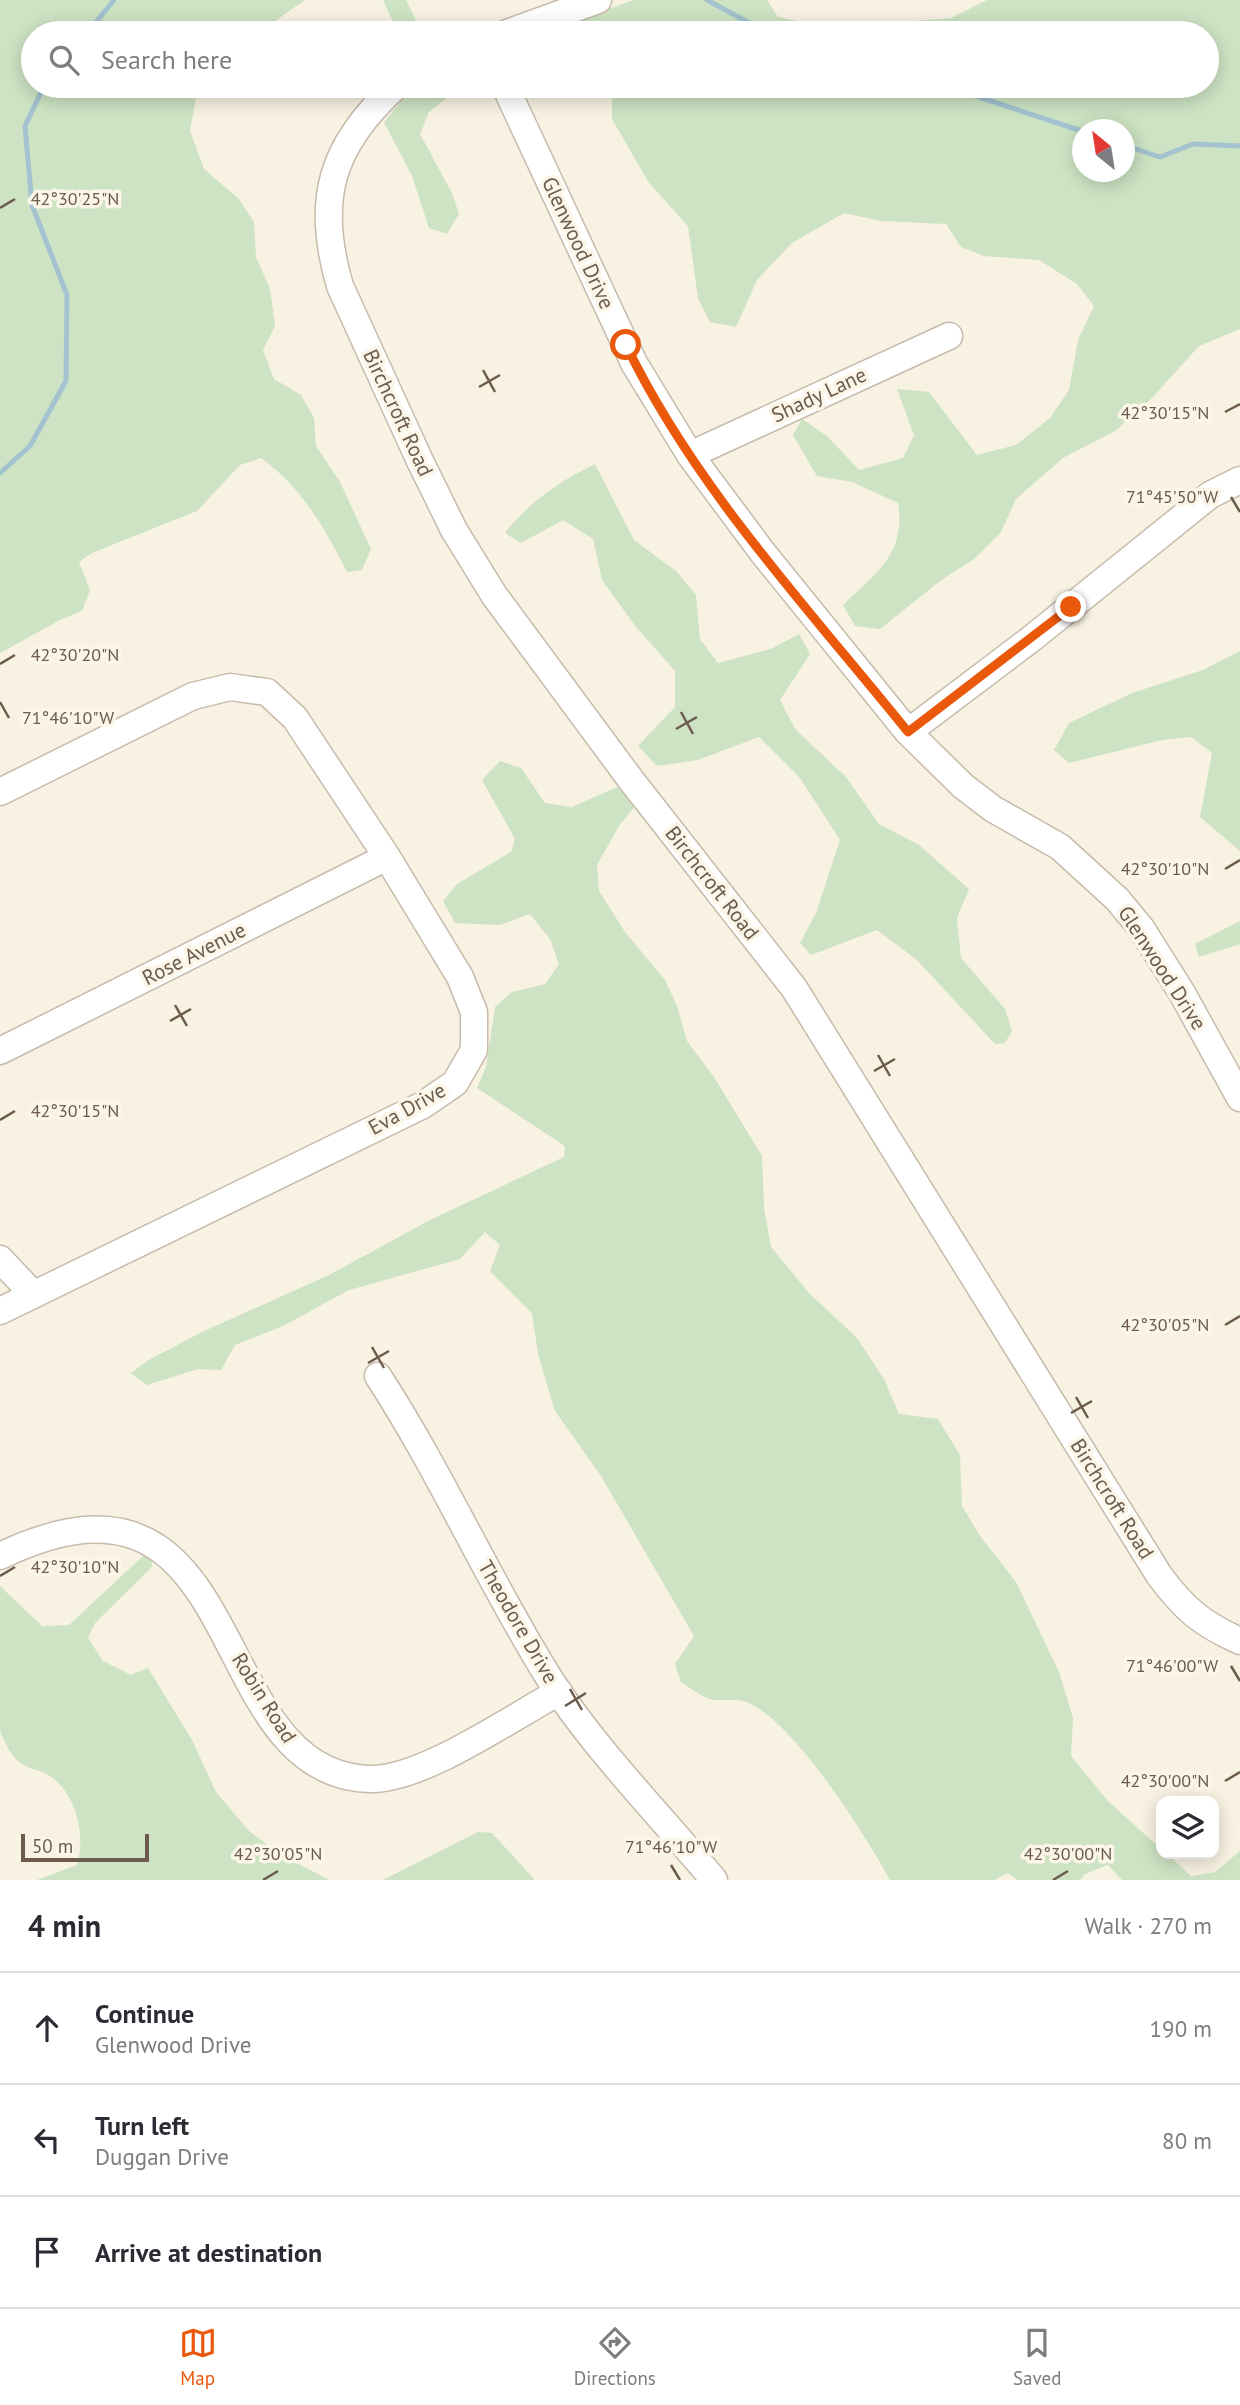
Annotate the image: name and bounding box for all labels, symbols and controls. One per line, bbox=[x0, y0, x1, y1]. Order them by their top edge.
search box bbox=[21, 21, 1219, 98]
icon: search bbox=[45, 41, 83, 79]
text: Search here bbox=[101, 43, 232, 76]
north arrow bbox=[1072, 119, 1135, 182]
street label: Glenwood Drive bbox=[536, 172, 621, 313]
text: 42°30'25"N bbox=[31, 187, 119, 210]
route start bbox=[610, 329, 641, 360]
street label: Birchcroft Road bbox=[357, 345, 440, 481]
street label: Shady Lane bbox=[767, 361, 871, 428]
text: 42°30'15"N bbox=[1121, 401, 1209, 424]
text: 71°45'50"W bbox=[1126, 485, 1218, 508]
route end bbox=[1055, 591, 1086, 622]
text: 42°30'20"N bbox=[31, 643, 119, 666]
text: 71°46'10"W bbox=[22, 706, 114, 729]
street label: Birchcroft Road bbox=[660, 820, 765, 945]
text: 42°30'10"N bbox=[1121, 857, 1209, 880]
street label: Glenwood Drive bbox=[1112, 900, 1213, 1035]
street label: Rose Avenue bbox=[137, 916, 250, 991]
street label: Eva Drive bbox=[363, 1076, 450, 1141]
text: 42°30'15"N bbox=[31, 1099, 119, 1122]
text: 42°30'05"N bbox=[1121, 1313, 1209, 1336]
street label: Birchcroft Road bbox=[1065, 1433, 1160, 1564]
text: 42°30'10"N bbox=[31, 1555, 119, 1578]
street label: Theodore Drive bbox=[472, 1555, 565, 1688]
street label: Robin Road bbox=[226, 1648, 303, 1748]
text: 71°46'00"W bbox=[1126, 1654, 1218, 1677]
text: 42°30'00"N bbox=[1121, 1769, 1209, 1792]
map controls bbox=[1156, 1796, 1219, 1859]
button: layers bbox=[1156, 1796, 1219, 1859]
scale bar bbox=[21, 1831, 149, 1863]
text: 50 m bbox=[32, 1834, 73, 1858]
text: 71°46'10"W bbox=[625, 1835, 717, 1858]
text: 42°30'05"N bbox=[234, 1842, 322, 1865]
text: 42°30'00"N bbox=[1024, 1842, 1112, 1865]
text: 4 min bbox=[28, 1906, 101, 1945]
text: Walk · 270 m bbox=[1085, 1911, 1212, 1940]
text: Continue bbox=[95, 1997, 194, 2030]
icon: ahead bbox=[28, 2009, 66, 2047]
text: 190 m bbox=[1150, 2014, 1212, 2043]
text: Glenwood Drive bbox=[95, 2030, 251, 2059]
text: Turn left bbox=[95, 2109, 189, 2142]
icon: left bbox=[28, 2121, 66, 2159]
text: 80 m bbox=[1162, 2126, 1212, 2155]
text: Duggan Drive bbox=[95, 2142, 229, 2171]
icon: arrive bbox=[28, 2233, 66, 2271]
text: Arrive at destination bbox=[95, 2236, 322, 2269]
tab: Map bbox=[179, 2324, 217, 2390]
tab: Directions bbox=[574, 2324, 656, 2390]
tab: Saved bbox=[1013, 2324, 1061, 2390]

